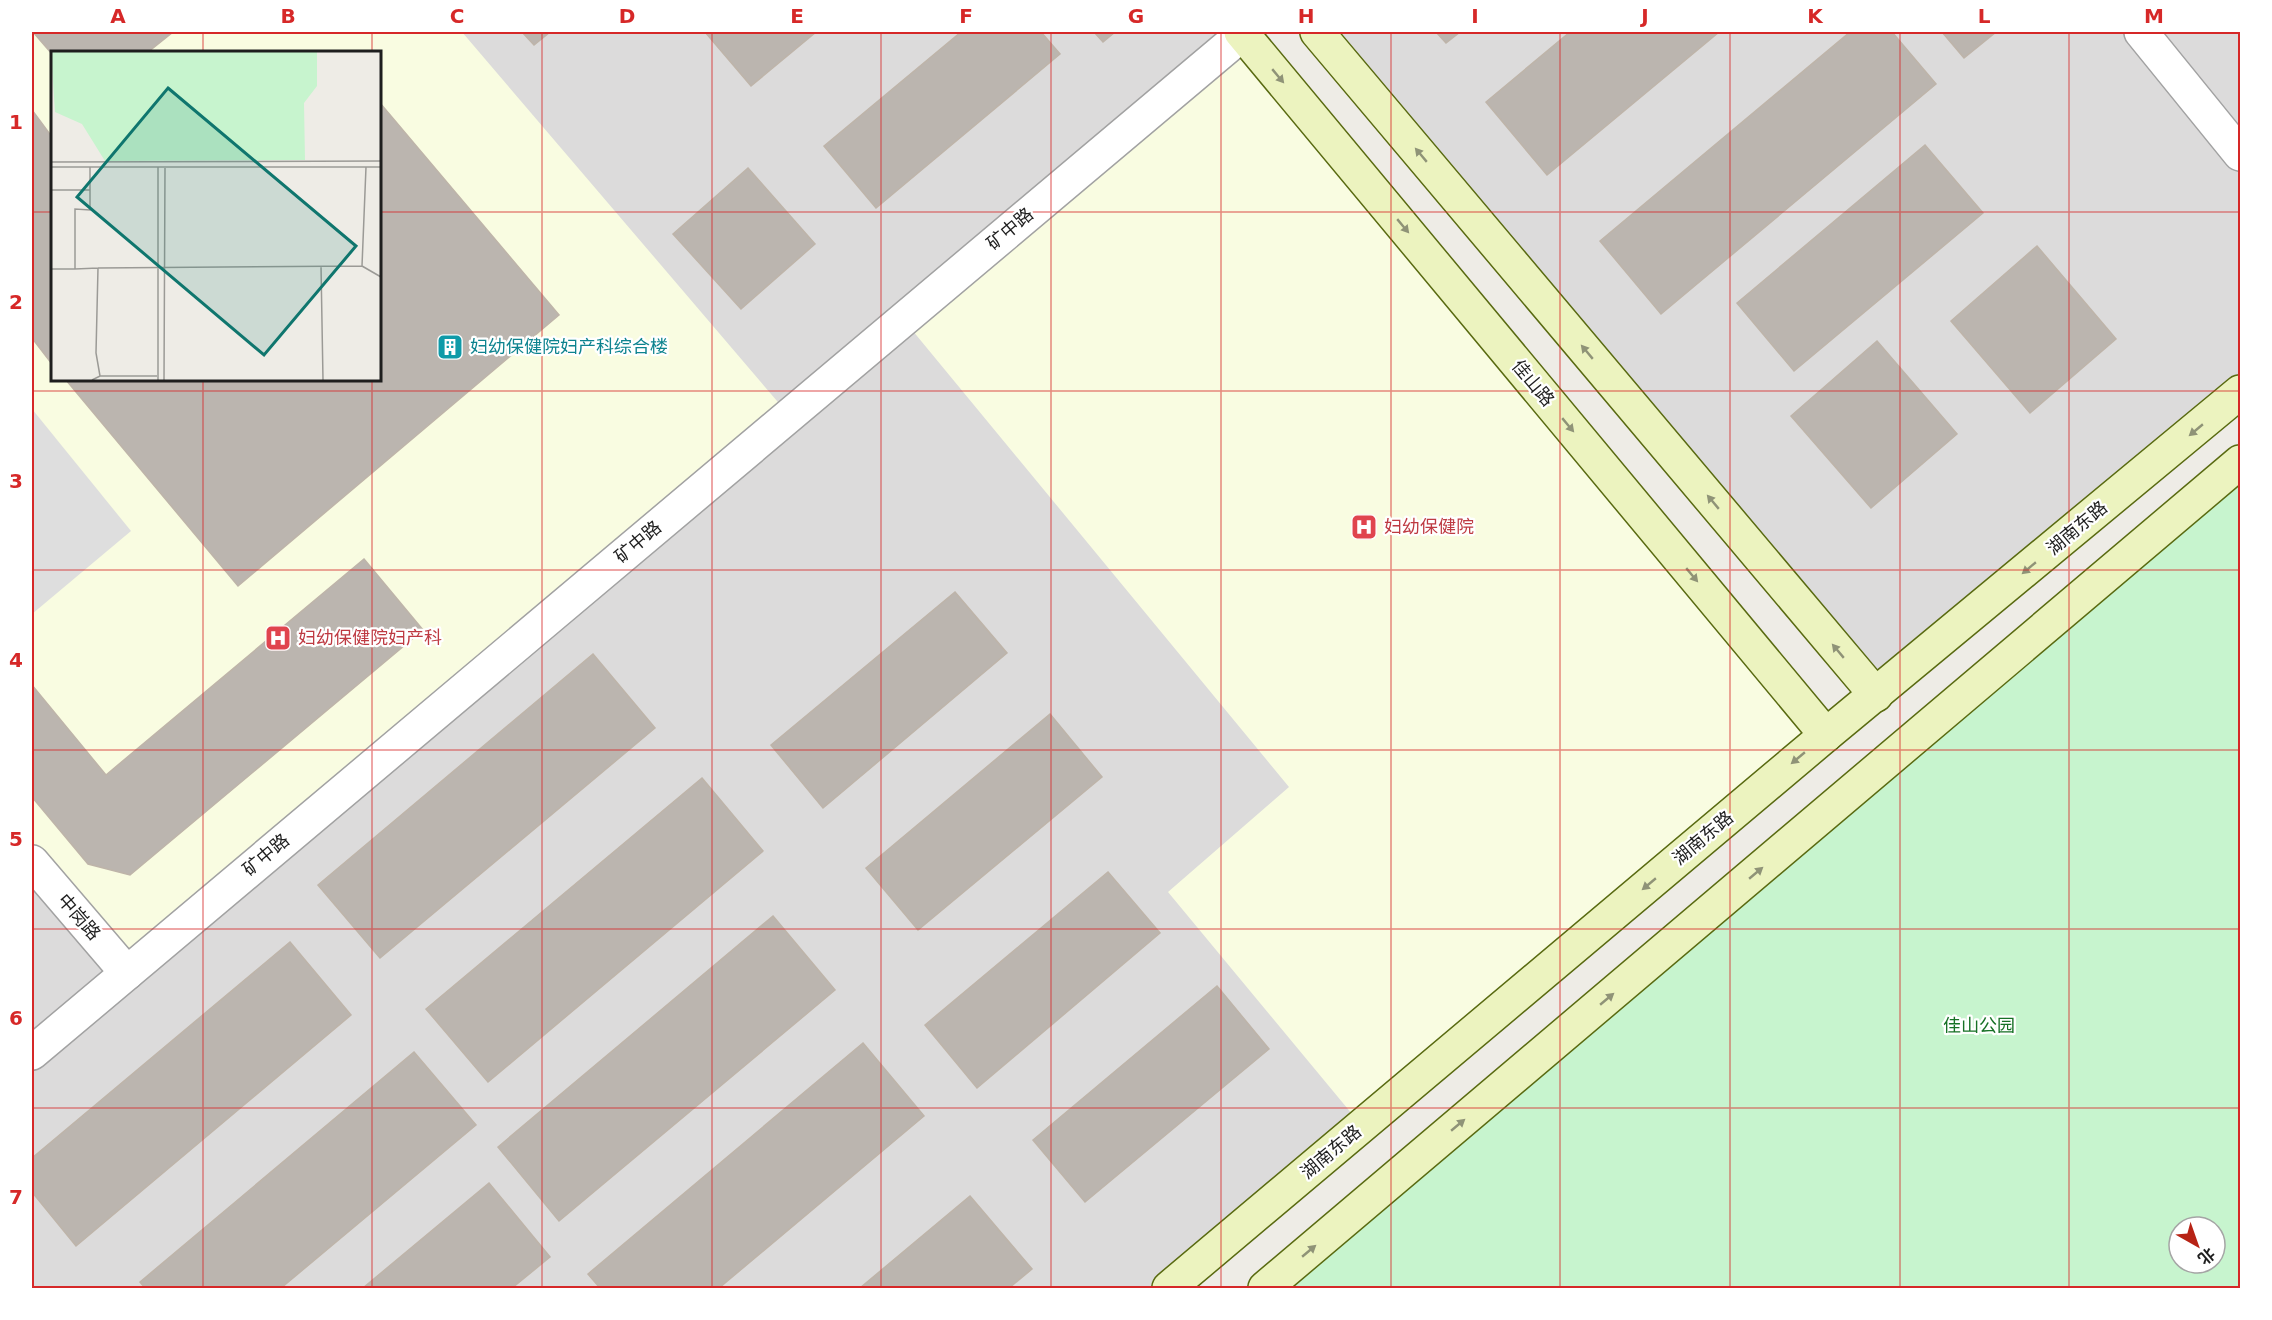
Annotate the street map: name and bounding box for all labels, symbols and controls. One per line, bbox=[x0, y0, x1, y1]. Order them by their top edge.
text: A bbox=[110, 4, 126, 28]
text: B bbox=[280, 4, 296, 28]
text: C bbox=[450, 4, 464, 28]
text: D bbox=[619, 4, 635, 28]
text: E bbox=[790, 4, 804, 28]
text: F bbox=[959, 4, 973, 28]
text: G bbox=[1128, 4, 1144, 28]
text: H bbox=[1298, 4, 1314, 28]
text: I bbox=[1471, 4, 1479, 28]
text: J bbox=[1639, 4, 1649, 28]
text: K bbox=[1807, 4, 1824, 28]
text: L bbox=[1978, 4, 1991, 28]
text: M bbox=[2144, 4, 2164, 28]
inset map bbox=[51, 51, 381, 381]
one-way arrow bbox=[1271, 69, 1284, 84]
text: 1 bbox=[9, 110, 23, 134]
one-way arrow bbox=[1414, 147, 1427, 163]
street label: 矿中路 bbox=[982, 203, 1037, 254]
one-way arrow bbox=[1396, 218, 1409, 233]
text: 2 bbox=[9, 290, 23, 314]
building icon: 妇幼保健院妇产科综合楼 bbox=[435, 332, 465, 362]
place label: 妇幼保健院妇产科综合楼 bbox=[470, 336, 668, 357]
one-way arrow bbox=[1581, 345, 1594, 360]
street label: 佳山路 bbox=[1508, 355, 1559, 410]
one-way arrow bbox=[1561, 417, 1574, 433]
one-way arrow bbox=[2188, 423, 2203, 435]
text: 3 bbox=[9, 469, 23, 493]
one-way arrow bbox=[1706, 494, 1719, 510]
street label: 湖南东路 bbox=[2042, 496, 2111, 559]
hospital icon: 妇幼保健院 bbox=[1349, 512, 1379, 542]
street label: 矿中路 bbox=[610, 516, 665, 567]
place label: 妇幼保健院 bbox=[1384, 516, 1474, 537]
one-way arrow bbox=[2022, 561, 2037, 573]
one-way arrow bbox=[1686, 567, 1699, 583]
hospital icon: 妇幼保健院妇产科 bbox=[263, 623, 293, 653]
place label: 妇幼保健院妇产科 bbox=[298, 627, 442, 648]
one-way arrow bbox=[1832, 644, 1845, 659]
text: 4 bbox=[9, 648, 23, 672]
one-way arrow bbox=[1790, 752, 1806, 765]
street label: 湖南东路 bbox=[1668, 806, 1737, 869]
text: 5 bbox=[9, 827, 23, 851]
street label: 矿中路 bbox=[238, 829, 293, 880]
one-way arrow bbox=[1748, 866, 1764, 879]
one-way arrow bbox=[1642, 877, 1657, 890]
street label: 中岗路 bbox=[54, 889, 105, 944]
one-way arrow bbox=[1599, 992, 1615, 1005]
text: 6 bbox=[9, 1006, 23, 1030]
park label: 佳山公园 bbox=[1943, 1015, 2015, 1036]
one-way arrow bbox=[1450, 1118, 1466, 1131]
street label: 湖南东路 bbox=[1296, 1120, 1365, 1183]
text: 7 bbox=[9, 1185, 23, 1209]
north arrow bbox=[2167, 1215, 2227, 1275]
one-way arrow bbox=[1301, 1244, 1317, 1257]
text: 北 bbox=[2194, 1244, 2219, 1269]

